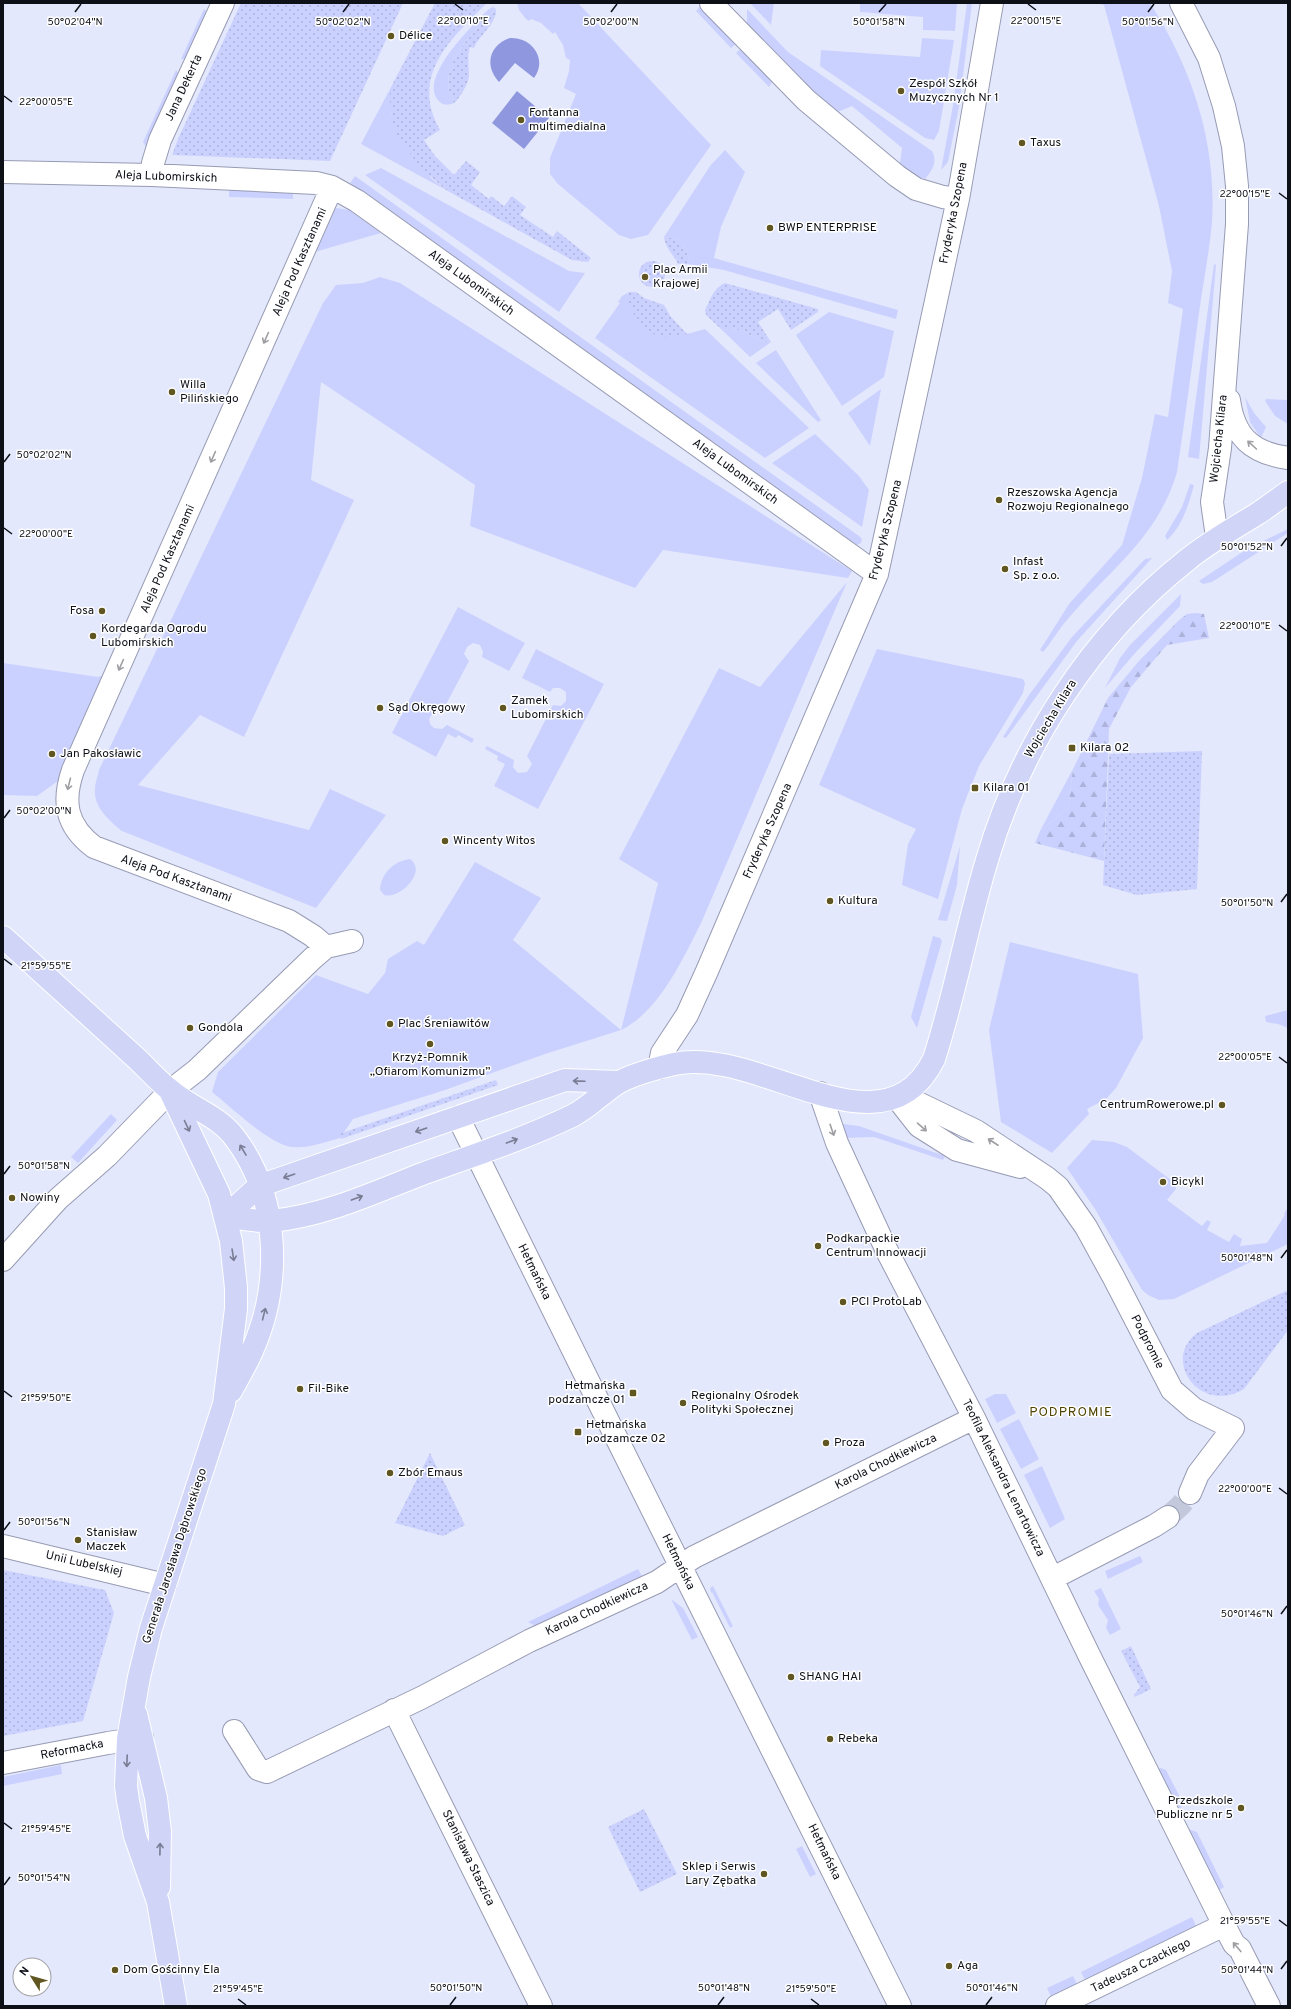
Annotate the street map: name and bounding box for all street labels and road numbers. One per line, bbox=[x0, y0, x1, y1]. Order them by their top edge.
street label: Jana Dekerta bbox=[162, 52, 206, 124]
street label: Fryderyka Szopena bbox=[936, 161, 972, 265]
street label: Aleja Lubomirskich bbox=[114, 167, 218, 187]
street label: Aleja Pod Kasztanami bbox=[269, 205, 331, 319]
street label: Aleja Lubomirskich bbox=[425, 246, 517, 320]
street label: Wojciecha Kilara bbox=[1206, 394, 1232, 484]
street label: Aleja Lubomirskich bbox=[689, 435, 781, 509]
street label: Fryderyka Szopena bbox=[866, 478, 906, 582]
street label: Aleja Pod Kasztanami bbox=[137, 502, 199, 616]
street label: Wojciecha Kilara bbox=[1021, 677, 1081, 761]
street label: Fryderyka Szopena bbox=[740, 781, 796, 881]
street label: Aleja Pod Kasztanami bbox=[118, 851, 234, 907]
street label: Hetmańska bbox=[514, 1241, 554, 1303]
street label: Podpromie bbox=[1127, 1312, 1167, 1372]
street label: Teofila Aleksandra Lenartowicza bbox=[958, 1397, 1048, 1559]
street label: Karola Chodkiewicza bbox=[832, 1430, 940, 1494]
street label: Generała Jarosława Dąbrowskiego bbox=[139, 1466, 211, 1646]
street label: Hetmańska bbox=[658, 1531, 698, 1593]
street label: Unii Lubelskiej bbox=[44, 1547, 124, 1581]
street label: Karola Chodkiewicza bbox=[543, 1578, 651, 1640]
street label: Reformacka bbox=[39, 1736, 105, 1764]
street label: Stanisława Staszica bbox=[438, 1807, 498, 1909]
street label: Hetmańska bbox=[804, 1821, 844, 1883]
street label: Tadeusza Czackiego bbox=[1088, 1935, 1194, 1997]

